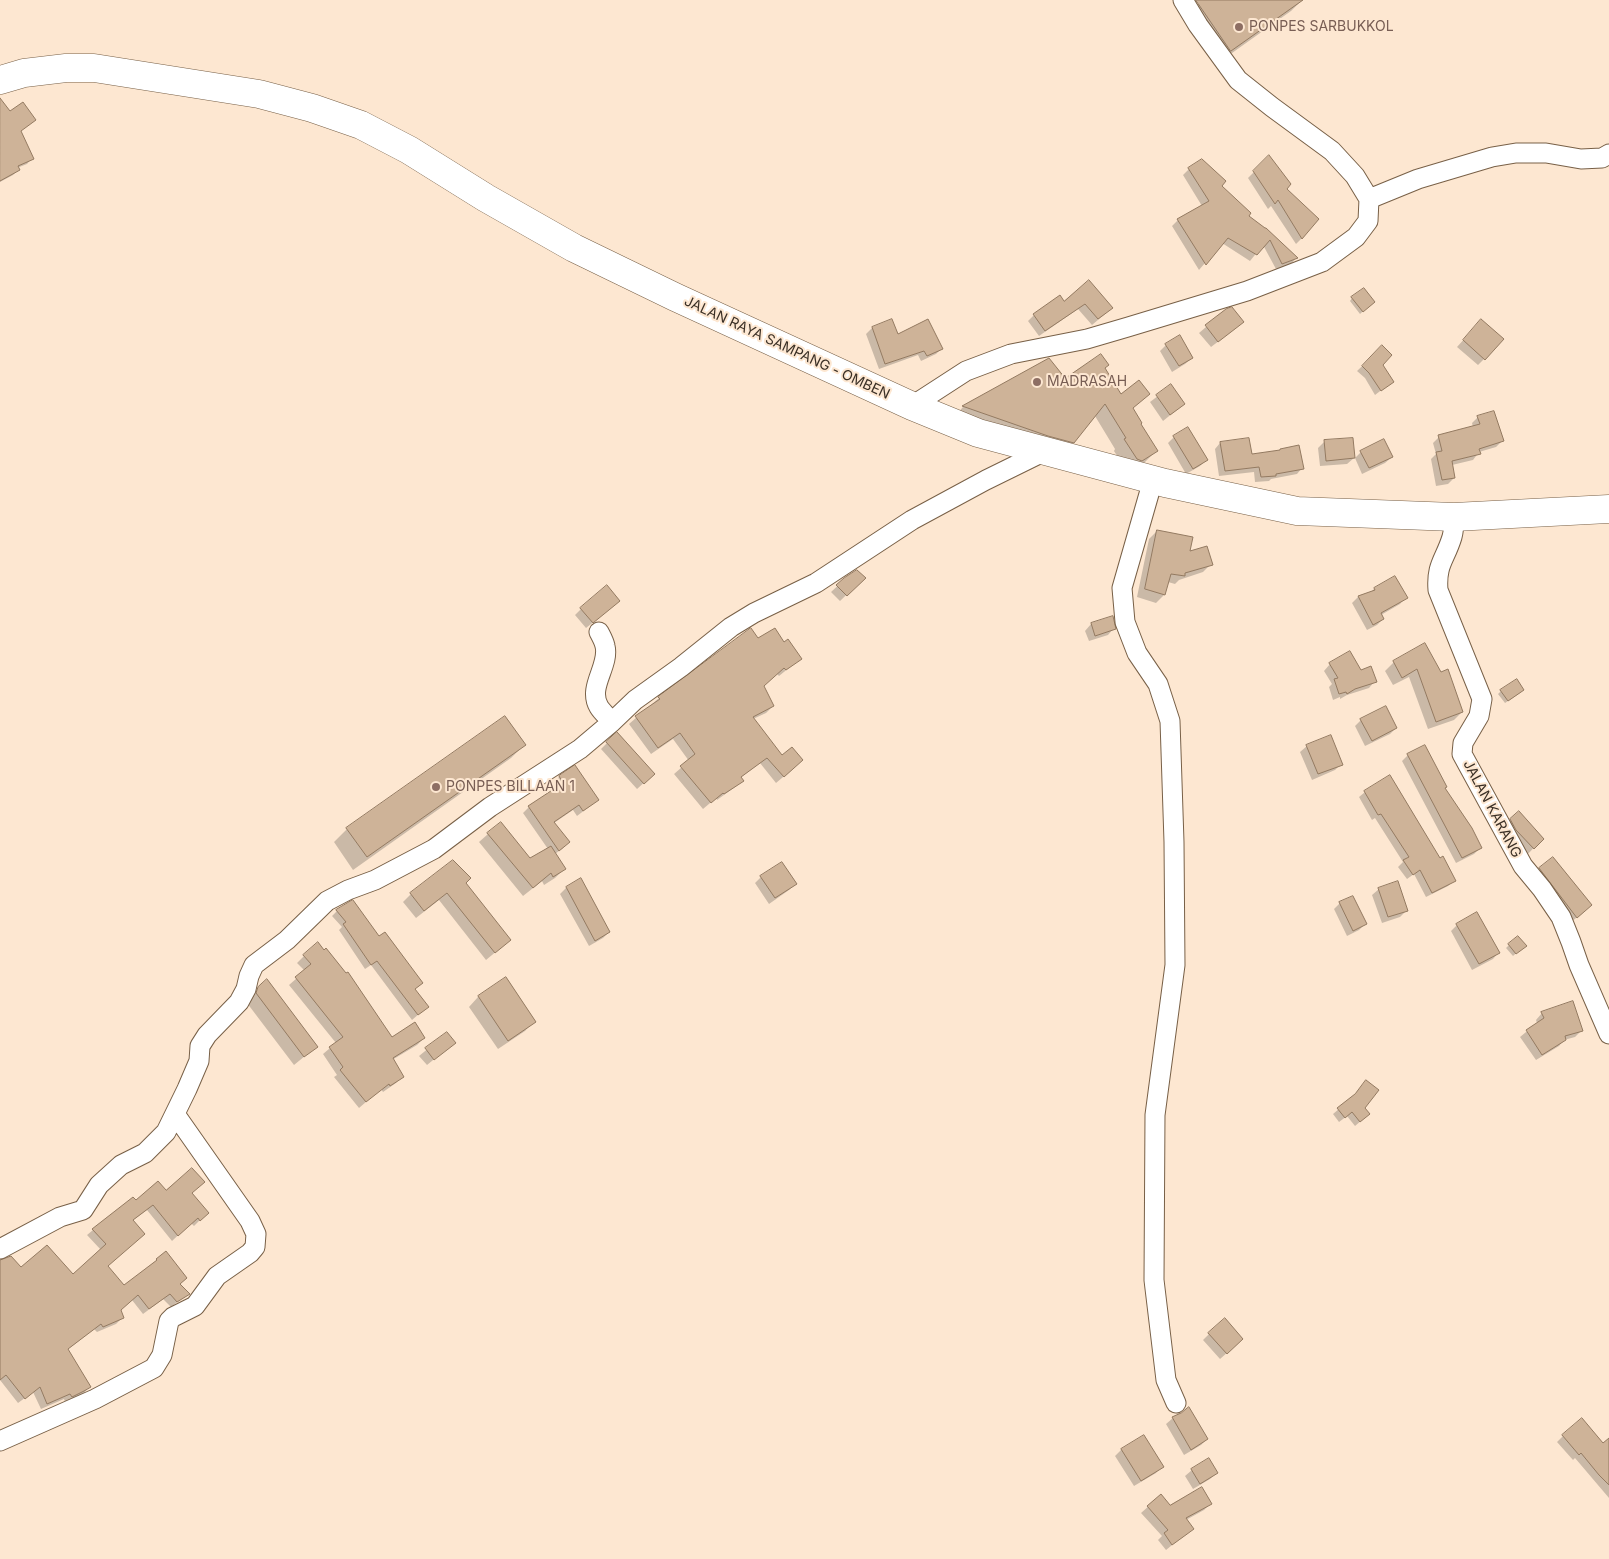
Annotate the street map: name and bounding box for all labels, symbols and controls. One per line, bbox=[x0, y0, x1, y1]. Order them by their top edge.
place label: PONPES SARBUKKOL bbox=[1249, 19, 1394, 35]
marker: PONPES SARBUKKOL bbox=[1233, 21, 1245, 33]
street label: JALAN RAYA SAMPANG - OMBEN bbox=[682, 293, 892, 403]
place label: MADRASAH bbox=[1047, 374, 1127, 390]
marker: MADRASAH bbox=[1031, 376, 1043, 388]
street label: JALAN KARANG bbox=[1459, 757, 1525, 861]
place label: PONPES BILLAAN 1 bbox=[446, 779, 575, 795]
marker: PONPES BILLAAN 1 bbox=[430, 781, 442, 793]

